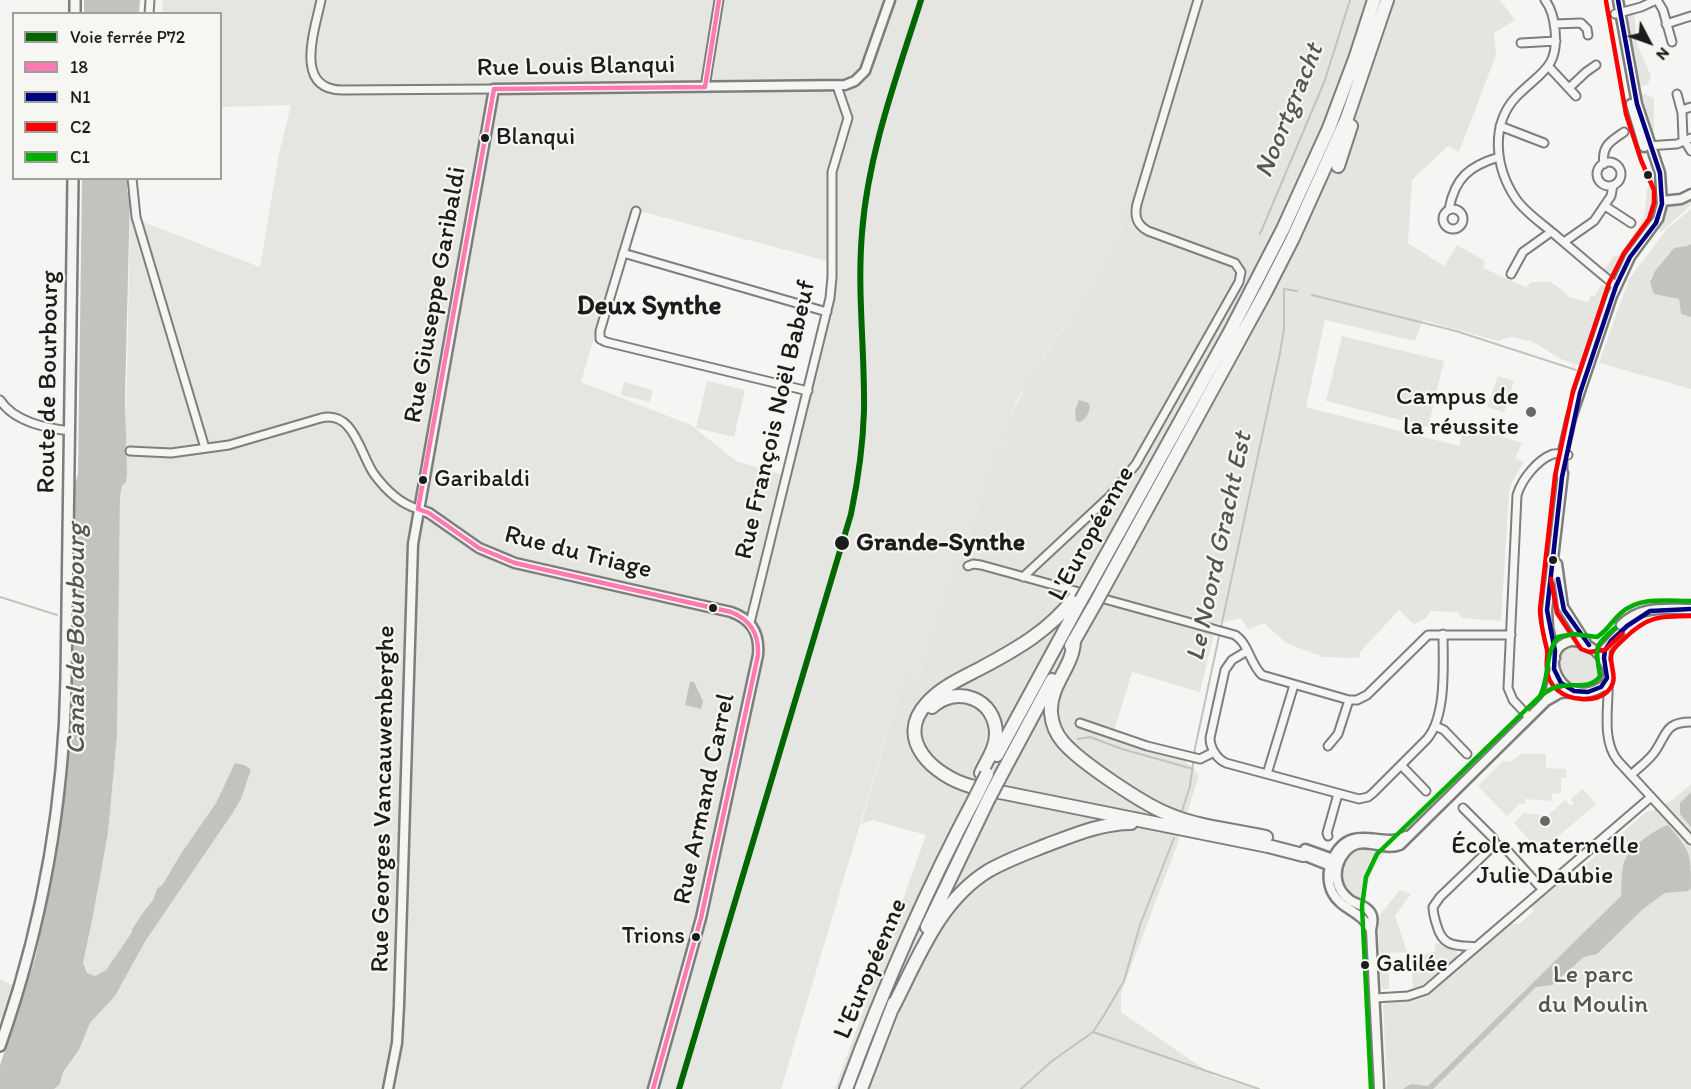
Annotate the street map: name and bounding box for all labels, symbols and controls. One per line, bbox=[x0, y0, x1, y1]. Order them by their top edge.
legend bbox=[12, 12, 222, 180]
north arrow bbox=[1619, 12, 1679, 72]
text: Voie ferrée P72 bbox=[70, 26, 185, 48]
water label: Noortgracht bbox=[1248, 39, 1332, 183]
text: N bbox=[1652, 44, 1674, 64]
street label: Rue Louis Blanqui bbox=[476, 50, 676, 84]
text: 18 bbox=[70, 56, 88, 78]
text: N1 bbox=[70, 86, 91, 108]
text: C2 bbox=[70, 116, 91, 138]
place label: Blanqui bbox=[496, 124, 575, 152]
marker: Blanqui bbox=[479, 132, 491, 144]
text: C1 bbox=[70, 146, 90, 168]
street label: Rue Giuseppe Garibaldi bbox=[398, 164, 474, 426]
unlabelled marker bbox=[1642, 169, 1654, 181]
street label: Route de Bourbourg bbox=[31, 270, 67, 494]
street label: Rue François Noël Babeuf bbox=[729, 277, 823, 563]
district label: Deux Synthe bbox=[577, 291, 721, 323]
place label: Campus de la réussite bbox=[1396, 381, 1519, 442]
marker: Campus de la réussite bbox=[1524, 405, 1538, 419]
water label: Le Noord Gracht Est bbox=[1180, 430, 1260, 664]
street label: L'Européenne bbox=[1042, 461, 1142, 607]
place label: Garibaldi bbox=[434, 466, 530, 494]
marker: Garibaldi bbox=[417, 474, 429, 486]
street label: Rue du Triage bbox=[501, 520, 655, 586]
water label: Canal de Bourbourg bbox=[61, 523, 93, 755]
place label: Grande-Synthe bbox=[856, 527, 1025, 559]
marker: Grande-Synthe bbox=[833, 534, 851, 552]
unlabelled marker bbox=[1547, 554, 1559, 566]
unlabelled marker bbox=[707, 602, 719, 614]
street label: Rue Georges Vancauwenberghe bbox=[365, 625, 403, 973]
street label: Rue Armand Carrel bbox=[667, 691, 743, 907]
marker: École maternelle Julie Daubie bbox=[1538, 814, 1552, 828]
place label: École maternelle Julie Daubie bbox=[1451, 830, 1639, 892]
street label: L'Européenne bbox=[827, 894, 915, 1044]
place label: Trions bbox=[622, 923, 685, 951]
marker: Trions bbox=[690, 931, 702, 943]
place label: Galilée bbox=[1376, 951, 1448, 979]
marker: Galilée bbox=[1359, 959, 1371, 971]
park label: Le parc du Moulin bbox=[1538, 959, 1648, 1020]

